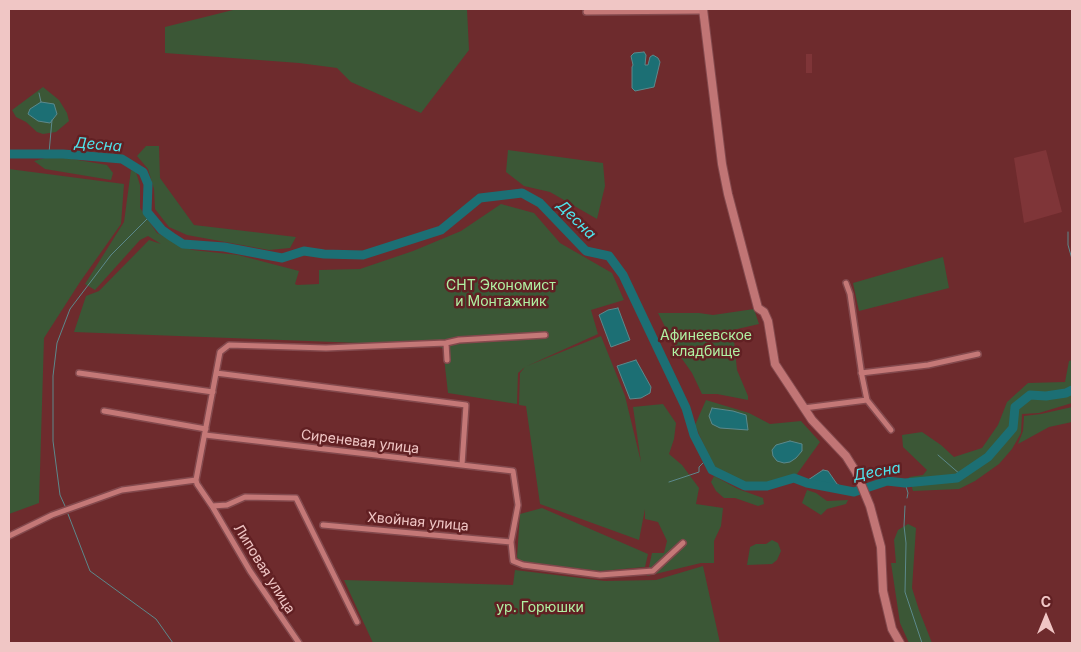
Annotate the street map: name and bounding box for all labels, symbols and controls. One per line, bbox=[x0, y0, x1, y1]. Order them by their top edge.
water label: Десна bbox=[74, 134, 122, 156]
water label: Десна bbox=[553, 197, 599, 243]
park label: СНТ Экономист и Монтажник bbox=[446, 278, 556, 310]
park label: Афинеевское кладбище bbox=[660, 328, 752, 361]
street label: Сиреневая улица bbox=[300, 426, 420, 458]
water label: Десна bbox=[852, 459, 902, 485]
street label: Хвойная улица bbox=[367, 509, 469, 535]
street label: Липовая улица bbox=[230, 521, 298, 617]
north arrow bbox=[1021, 592, 1071, 642]
text: С bbox=[1041, 593, 1051, 610]
park label: ур. Горюшки bbox=[496, 600, 584, 616]

